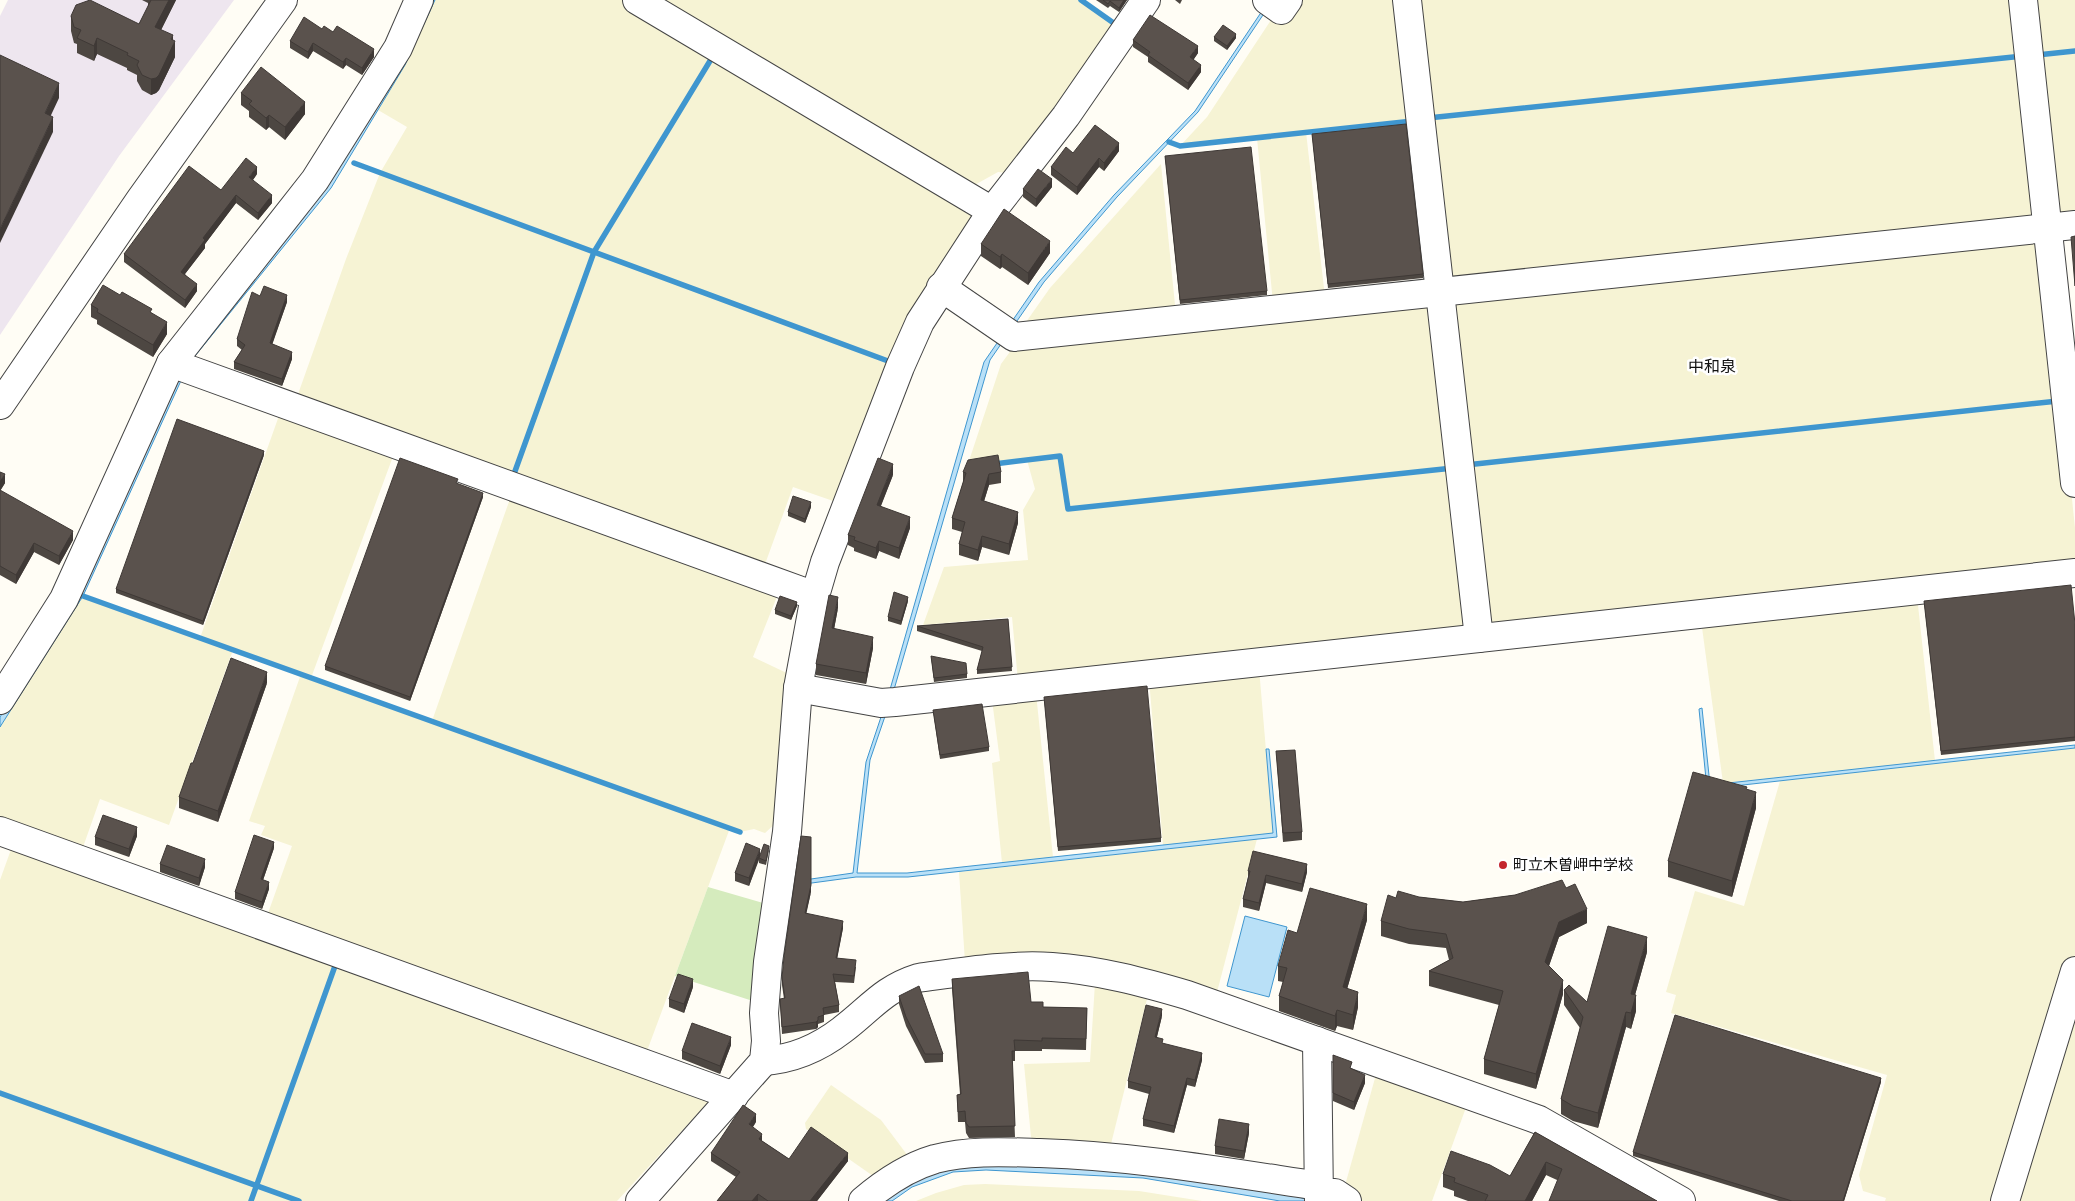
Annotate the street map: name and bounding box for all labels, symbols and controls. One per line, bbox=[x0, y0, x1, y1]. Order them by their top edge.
district label: 中和泉 bbox=[1688, 355, 1736, 377]
place label: 町立木曽岬中学校 bbox=[1513, 854, 1633, 875]
marker: 町立木曽岬中学校 bbox=[1497, 859, 1509, 871]

